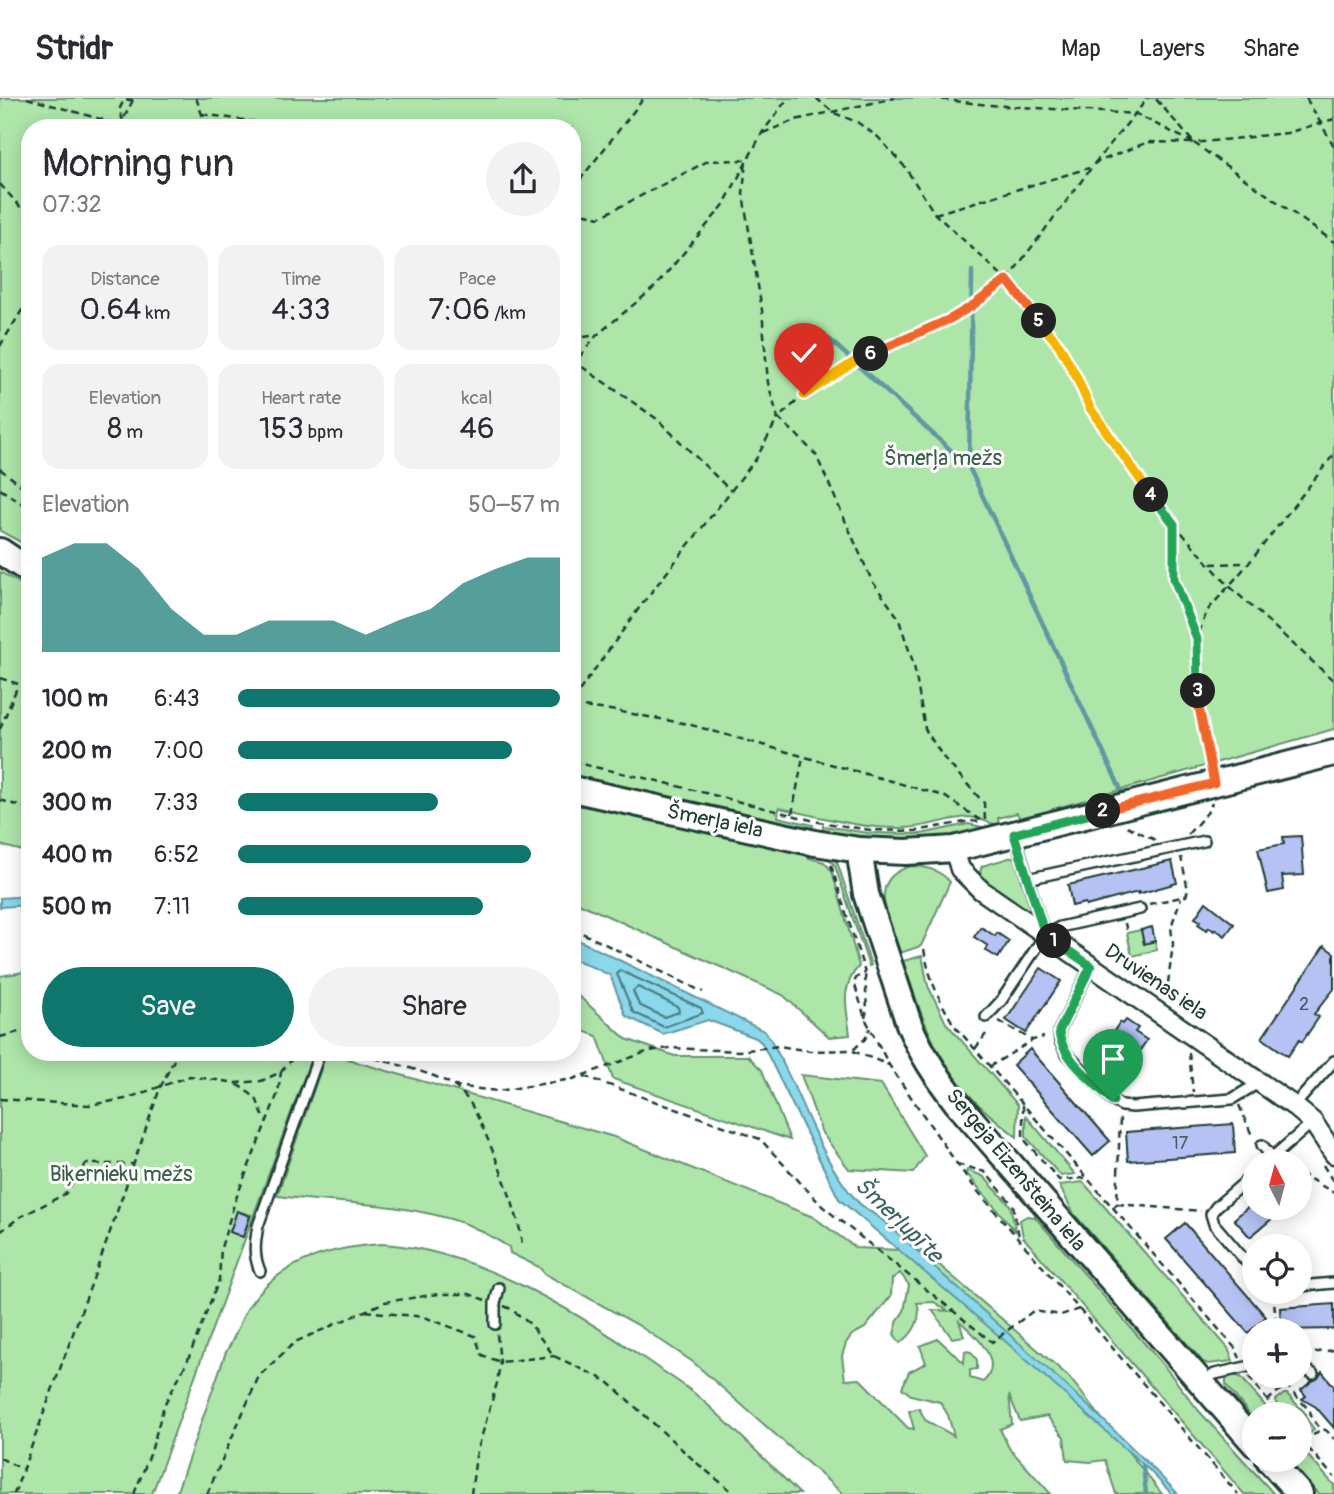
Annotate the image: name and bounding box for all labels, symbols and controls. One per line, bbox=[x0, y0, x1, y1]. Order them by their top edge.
text: Stridr bbox=[35, 28, 113, 69]
text: Map bbox=[1061, 34, 1101, 63]
text: Layers bbox=[1139, 34, 1205, 63]
text: Share bbox=[1243, 34, 1299, 63]
text: Morning run bbox=[42, 140, 234, 188]
button: share bbox=[486, 142, 560, 216]
text: 07:32 bbox=[42, 190, 102, 219]
text: Distance bbox=[90, 267, 160, 291]
text: Time bbox=[281, 267, 321, 291]
text: Pace bbox=[458, 267, 496, 291]
text: 0.64 bbox=[80, 291, 142, 328]
text: 4:33 bbox=[272, 291, 330, 328]
text: 7:06 bbox=[428, 291, 490, 328]
text: km bbox=[142, 301, 170, 325]
text: /km bbox=[490, 301, 526, 325]
pin: 5 bbox=[1021, 304, 1056, 339]
text: 5 bbox=[1033, 308, 1044, 332]
pin bbox=[774, 323, 834, 395]
icon: check bbox=[785, 334, 823, 372]
pin: 6 bbox=[854, 336, 888, 372]
text: 6 bbox=[865, 341, 876, 365]
text: Elevation bbox=[89, 386, 161, 410]
text: Heart rate bbox=[261, 386, 341, 410]
text: kcal bbox=[462, 386, 492, 410]
text: 8 bbox=[107, 410, 122, 447]
text: 153 bbox=[259, 410, 304, 447]
text: 46 bbox=[460, 410, 494, 447]
text: m bbox=[122, 420, 143, 444]
text: bpm bbox=[304, 420, 343, 444]
park label: Šmerļa mežs bbox=[884, 444, 1002, 472]
pin: 4 bbox=[1134, 478, 1168, 512]
text: 4 bbox=[1145, 482, 1156, 506]
text: Elevation bbox=[42, 490, 130, 519]
text: 50–57 m bbox=[468, 490, 560, 519]
pin: 3 bbox=[1180, 674, 1216, 708]
text: 3 bbox=[1192, 678, 1203, 702]
text: 100 m bbox=[42, 684, 108, 713]
text: 6:43 bbox=[154, 684, 200, 713]
text: 200 m bbox=[42, 736, 112, 765]
text: 7:00 bbox=[154, 736, 204, 765]
text: 300 m bbox=[42, 788, 112, 817]
text: 7:33 bbox=[154, 788, 198, 817]
pin: 2 bbox=[1086, 794, 1120, 828]
street label: Šmerļa iela bbox=[665, 797, 766, 844]
text: 2 bbox=[1097, 798, 1108, 822]
text: 400 m bbox=[42, 840, 112, 869]
text: 6:52 bbox=[154, 840, 199, 869]
text: 500 m bbox=[42, 892, 111, 921]
text: 7:11 bbox=[154, 892, 190, 921]
pin: 1 bbox=[1036, 924, 1072, 958]
text: 1 bbox=[1050, 928, 1057, 952]
street label: Druvienas iela bbox=[1099, 938, 1213, 1026]
button: Save bbox=[42, 967, 294, 1047]
button: Share bbox=[308, 967, 560, 1047]
house number: 2 bbox=[1299, 993, 1309, 1016]
pin bbox=[1083, 1029, 1143, 1101]
icon: arrive bbox=[1094, 1040, 1132, 1078]
street label: Sergeja Eizenšteina iela bbox=[940, 1083, 1092, 1257]
house number: 17 bbox=[1172, 1132, 1189, 1155]
north arrow bbox=[1242, 1150, 1312, 1220]
map controls bbox=[1242, 1150, 1312, 1472]
park label: Biķernieku mežs bbox=[50, 1161, 193, 1188]
water label: Šmerļupīte bbox=[849, 1171, 951, 1271]
button: locate bbox=[1242, 1234, 1312, 1304]
button: + bbox=[1242, 1318, 1312, 1388]
button: − bbox=[1242, 1402, 1312, 1472]

